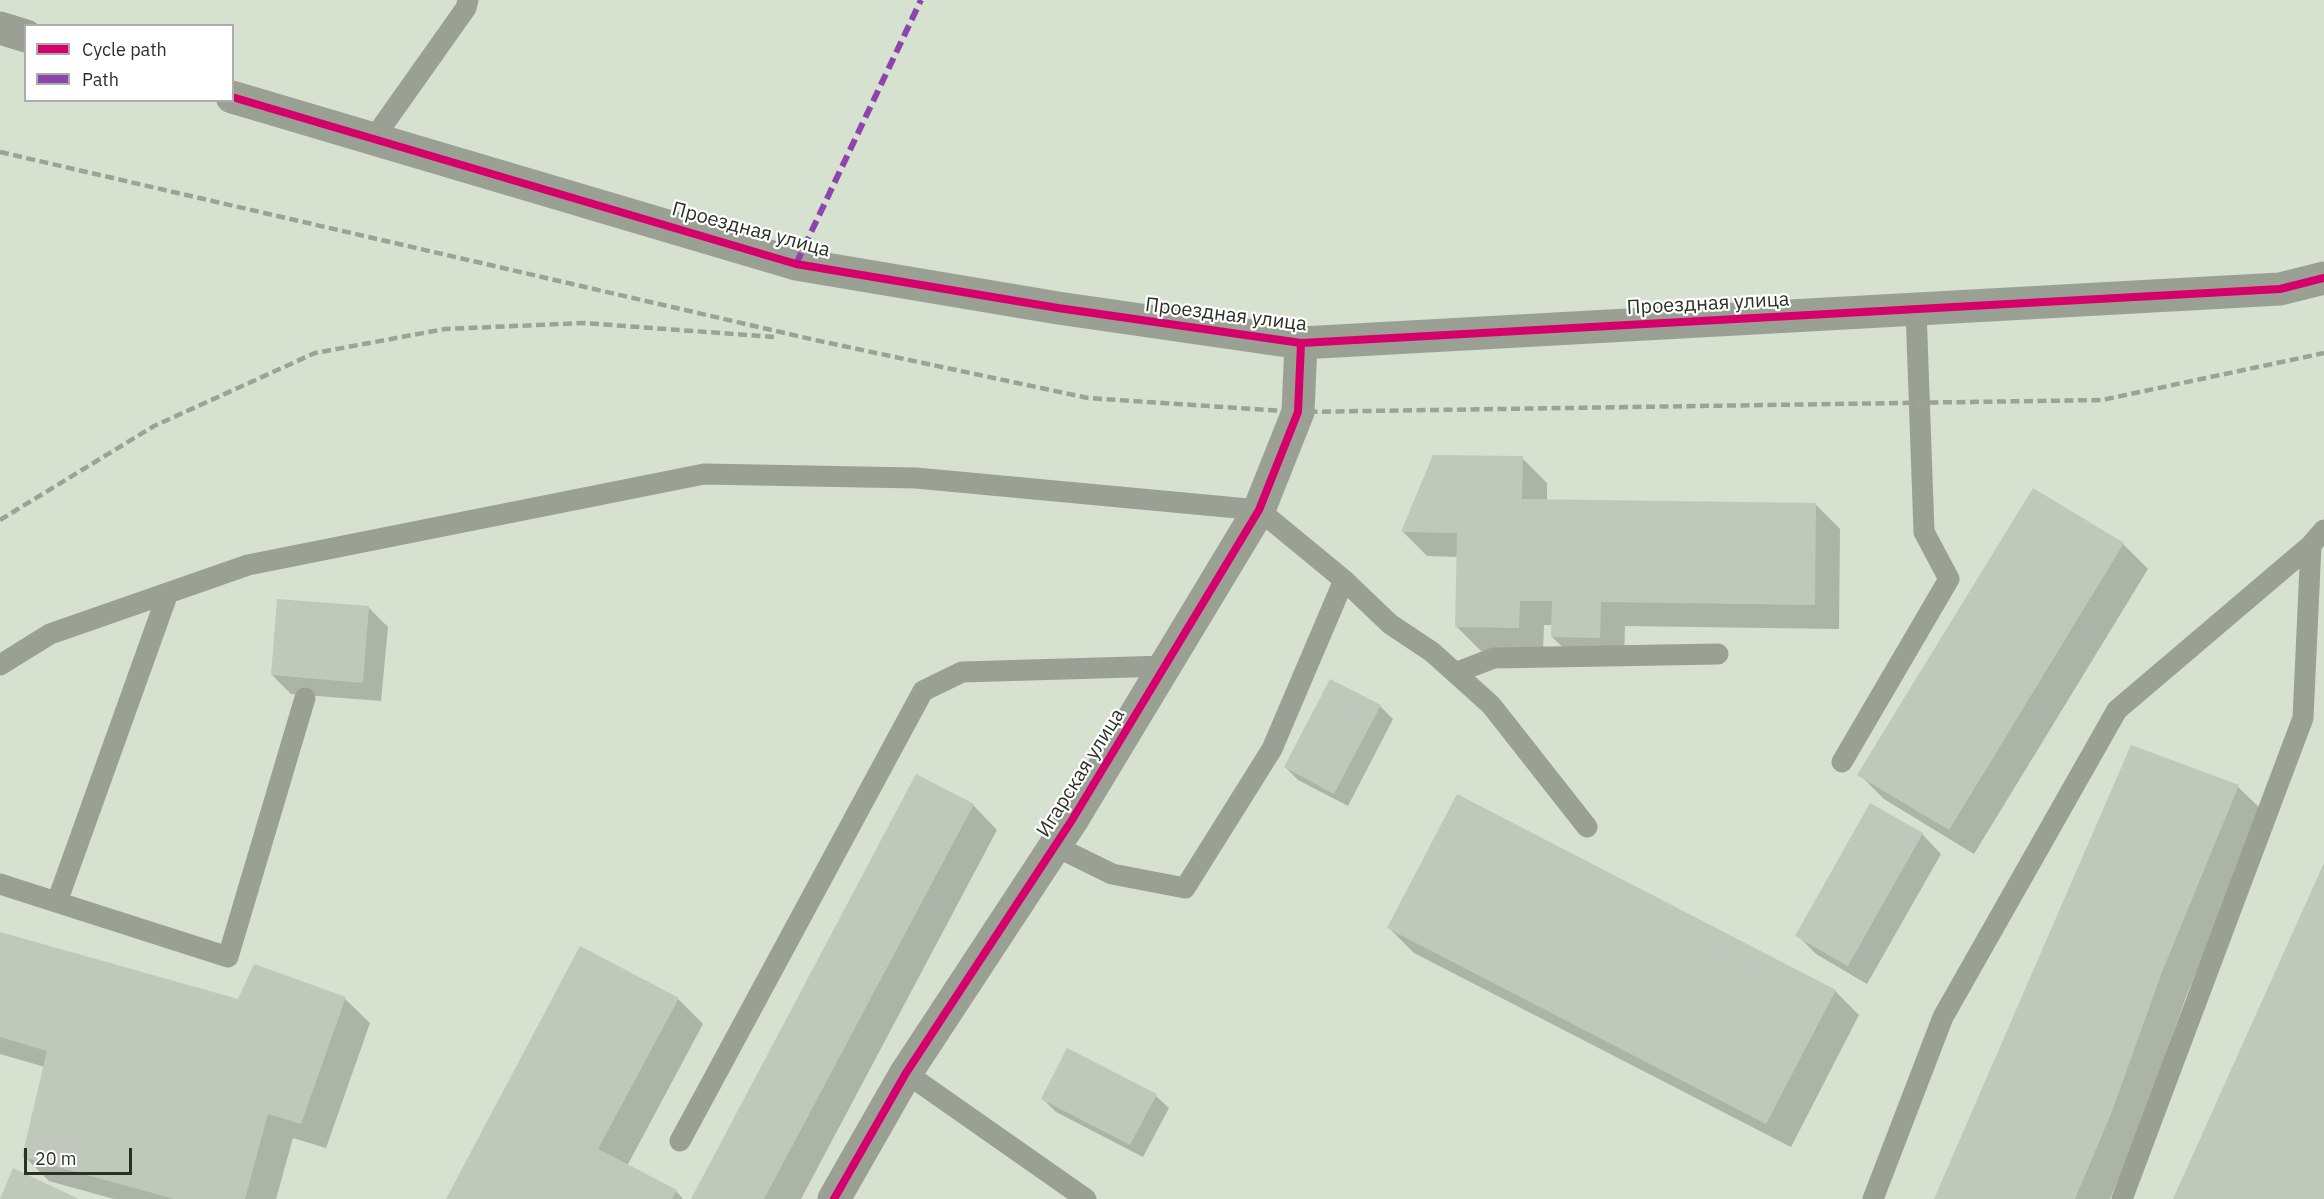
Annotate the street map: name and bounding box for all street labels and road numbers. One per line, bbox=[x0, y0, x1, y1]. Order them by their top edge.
street label: Проездная улица bbox=[669, 197, 833, 263]
street label: Проездная улица bbox=[1626, 288, 1790, 320]
street label: Проездная улица bbox=[1144, 293, 1308, 337]
street label: Игарская улица bbox=[1032, 704, 1130, 842]

